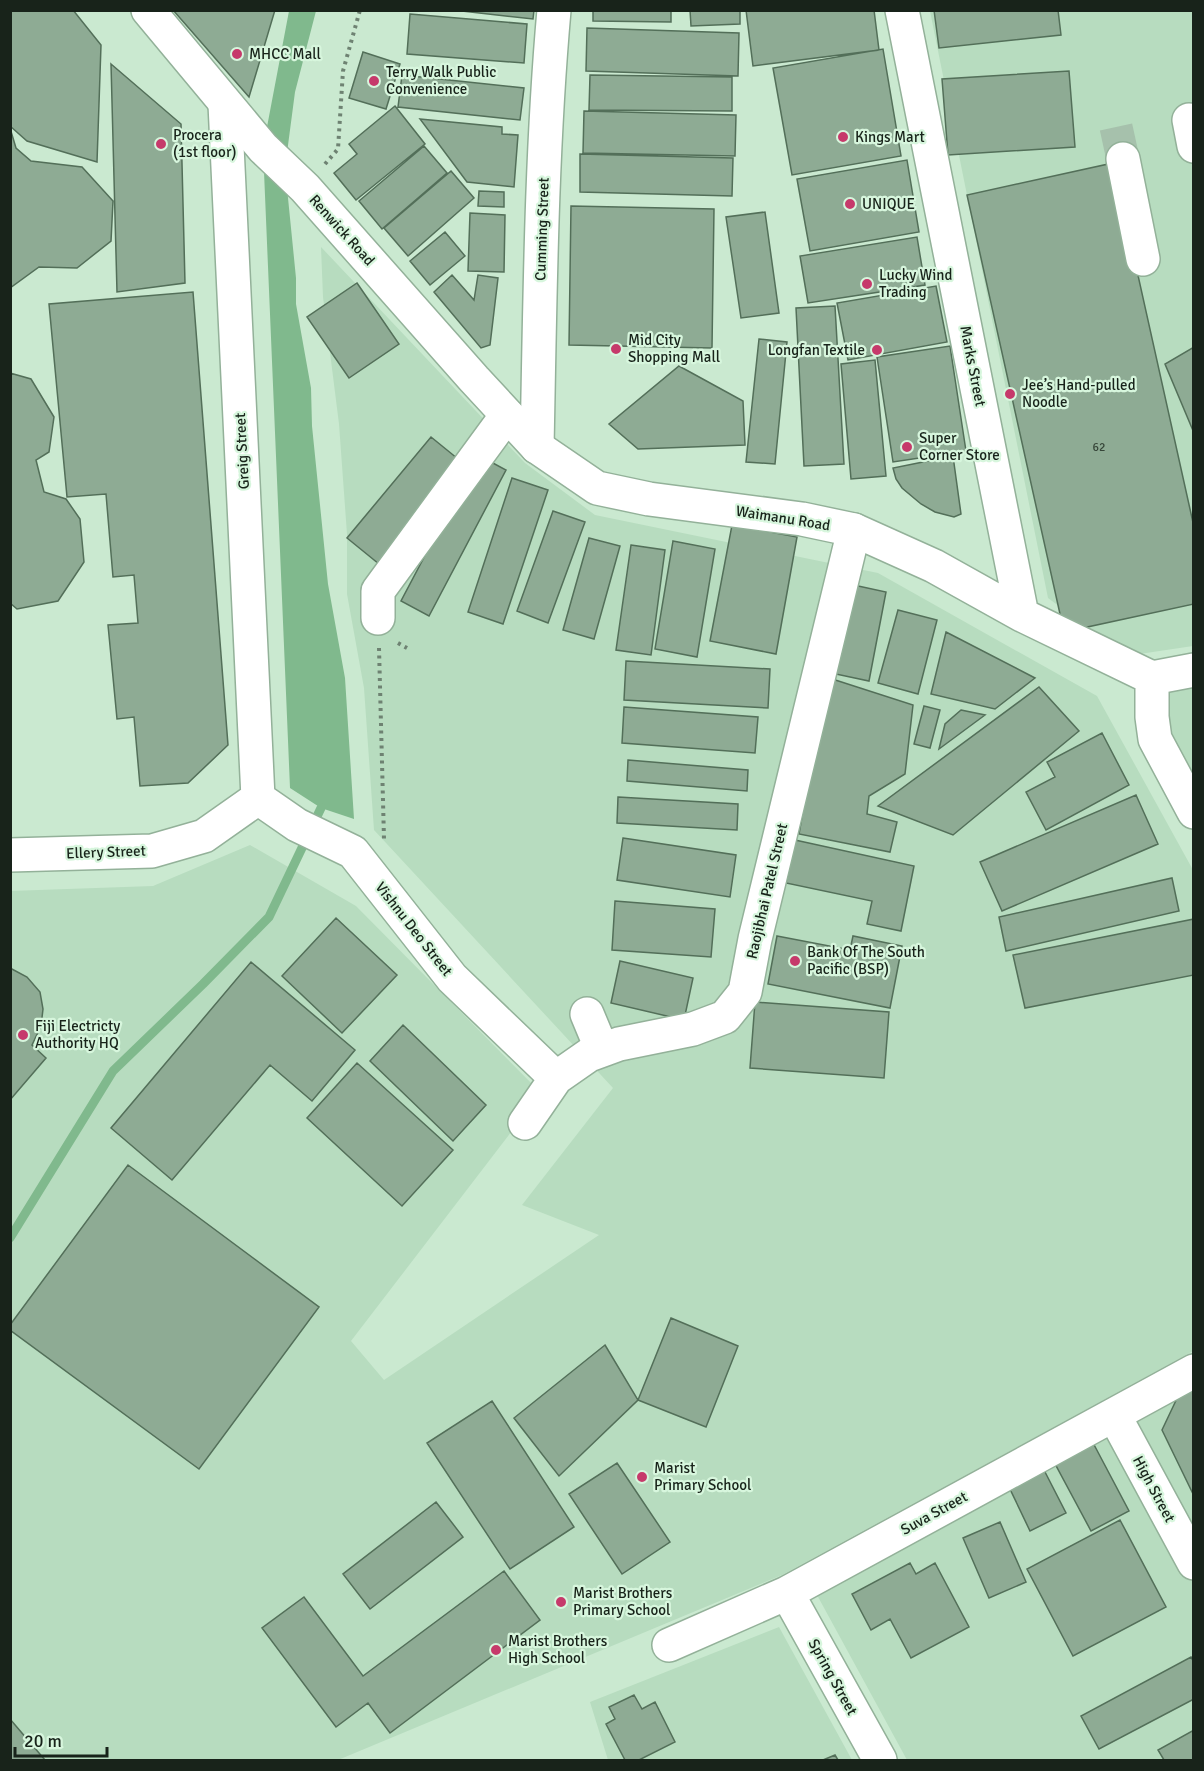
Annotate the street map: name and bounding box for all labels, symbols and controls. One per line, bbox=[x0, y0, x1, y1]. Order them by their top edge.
place label: MHCC Mall bbox=[249, 45, 321, 63]
marker: MHCC Mall bbox=[230, 47, 244, 61]
place label: Terry Walk Public Convenience bbox=[386, 63, 496, 98]
marker: Terry Walk Public Convenience bbox=[367, 74, 381, 88]
place label: Procera (1st floor) bbox=[173, 126, 236, 161]
place label: Kings Mart bbox=[855, 128, 925, 146]
marker: Kings Mart bbox=[836, 130, 850, 144]
marker: Procera (1st floor) bbox=[154, 137, 168, 151]
street label: Cumming Street bbox=[531, 177, 553, 281]
street label: Renwick Road bbox=[305, 191, 379, 269]
place label: UNIQUE bbox=[862, 195, 915, 213]
marker: UNIQUE bbox=[843, 197, 857, 211]
place label: Lucky Wind Trading bbox=[879, 266, 953, 301]
marker: Lucky Wind Trading bbox=[860, 277, 874, 291]
street label: Marks Street bbox=[956, 324, 990, 408]
place label: Mid City Shopping Mall bbox=[628, 331, 720, 366]
place label: Longfan Textile bbox=[768, 341, 865, 359]
marker: Mid City Shopping Mall bbox=[609, 342, 623, 356]
marker: Longfan Textile bbox=[870, 343, 884, 357]
place label: Jee’s Hand-pulled Noodle bbox=[1022, 376, 1136, 411]
marker: Jee’s Hand-pulled Noodle bbox=[1003, 387, 1017, 401]
street label: Greig Street bbox=[231, 412, 253, 490]
place label: Super Corner Store bbox=[919, 429, 1000, 464]
marker: Super Corner Store bbox=[900, 440, 914, 454]
house number: 62 bbox=[1093, 440, 1105, 455]
street label: Waimanu Road bbox=[735, 502, 831, 534]
street label: Raojibhai Patel Street bbox=[743, 821, 791, 961]
street label: Ellery Street bbox=[66, 842, 146, 862]
street label: Vishnu Deo Street bbox=[372, 878, 456, 980]
place label: Bank Of The South Pacific (BSP) bbox=[807, 943, 925, 978]
marker: Bank Of The South Pacific (BSP) bbox=[788, 954, 802, 968]
place label: Fiji Electricty Authority HQ bbox=[35, 1017, 120, 1052]
marker: Fiji Electricty Authority HQ bbox=[16, 1028, 30, 1042]
street label: High Street bbox=[1129, 1453, 1179, 1525]
place label: Marist Primary School bbox=[654, 1459, 751, 1494]
marker: Marist Primary School bbox=[635, 1470, 649, 1484]
street label: Suva Street bbox=[898, 1487, 970, 1539]
place label: Marist Brothers Primary School bbox=[573, 1584, 673, 1619]
marker: Marist Brothers Primary School bbox=[554, 1595, 568, 1609]
place label: Marist Brothers High School bbox=[508, 1632, 608, 1667]
street label: Spring Street bbox=[805, 1636, 861, 1718]
marker: Marist Brothers High School bbox=[489, 1643, 503, 1657]
scale bar bbox=[15, 1720, 106, 1758]
text: 20 m bbox=[24, 1730, 62, 1752]

